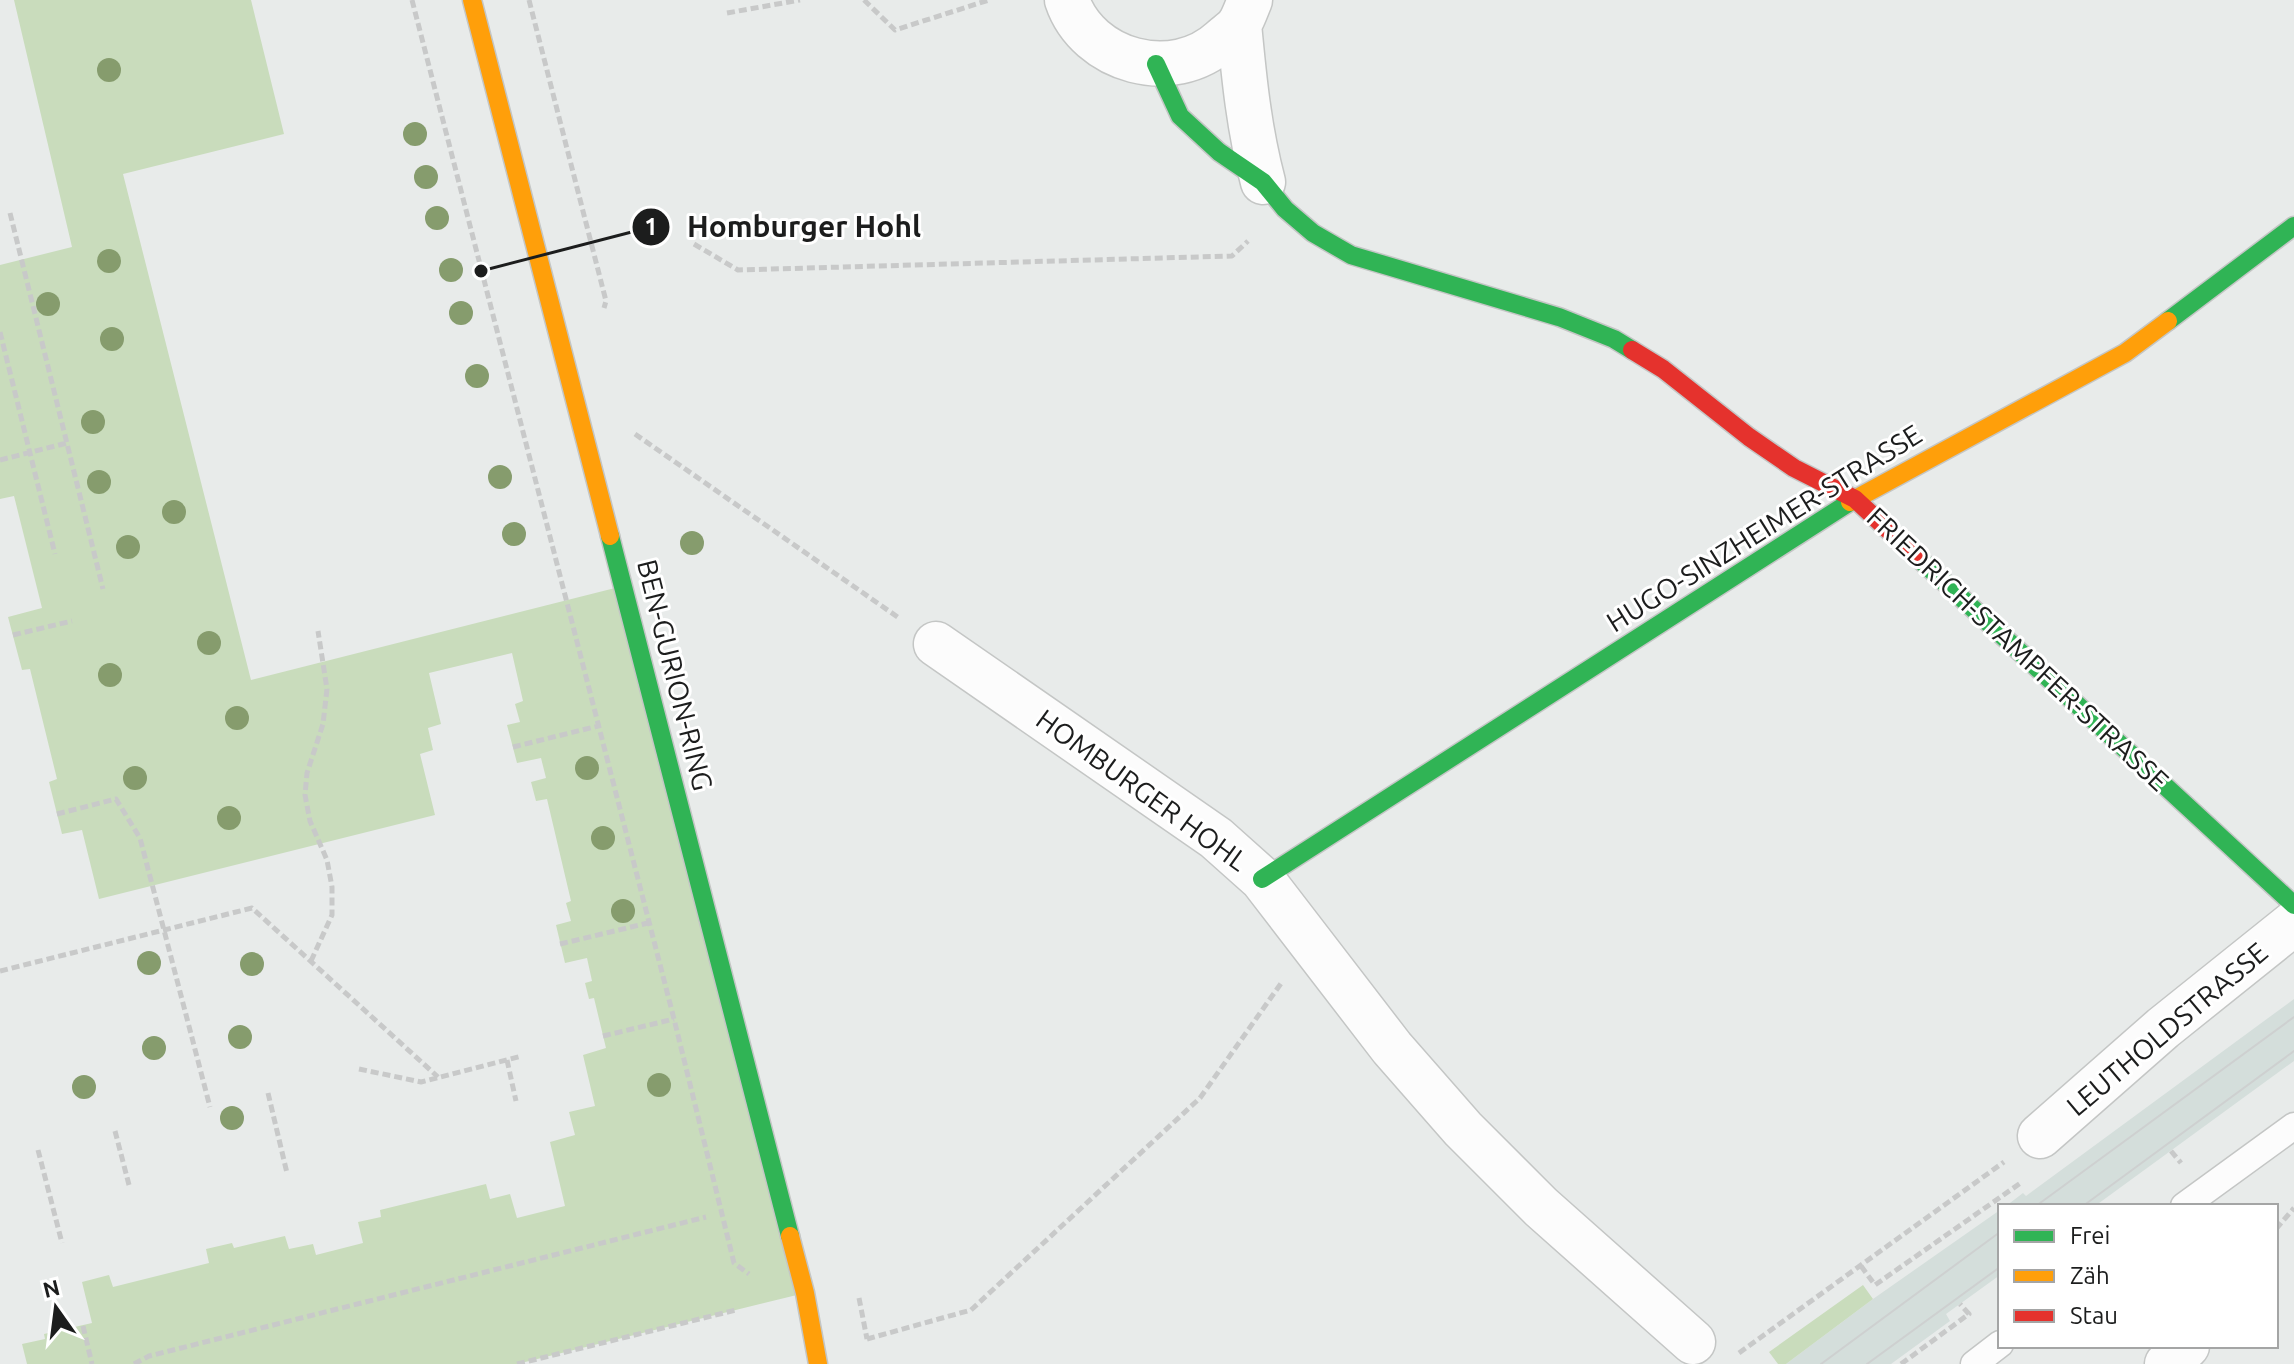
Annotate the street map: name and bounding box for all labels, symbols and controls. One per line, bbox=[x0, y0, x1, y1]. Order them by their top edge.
callout: Homburger Hohl bbox=[631, 200, 937, 254]
text: Homburger Hohl bbox=[687, 209, 921, 243]
text: 1 bbox=[644, 213, 658, 240]
street label: HUGO-SINZHEIMER-STRASSE bbox=[1601, 418, 1927, 637]
street label: FRIEDRICH-STAMPFER-STRASSE bbox=[1861, 501, 2175, 796]
street label: BEN-GURION-RING bbox=[632, 556, 719, 794]
street label: HOMBURGER HOHL bbox=[1031, 703, 1254, 876]
street label: LEUTHOLDSTRASSE bbox=[2060, 936, 2273, 1121]
legend bbox=[1998, 1204, 2278, 1348]
text: Frei bbox=[2070, 1222, 2110, 1249]
text: Zäh bbox=[2070, 1262, 2110, 1289]
north arrow bbox=[16, 1268, 96, 1348]
text: N bbox=[40, 1274, 62, 1302]
text: Stau bbox=[2070, 1302, 2118, 1329]

